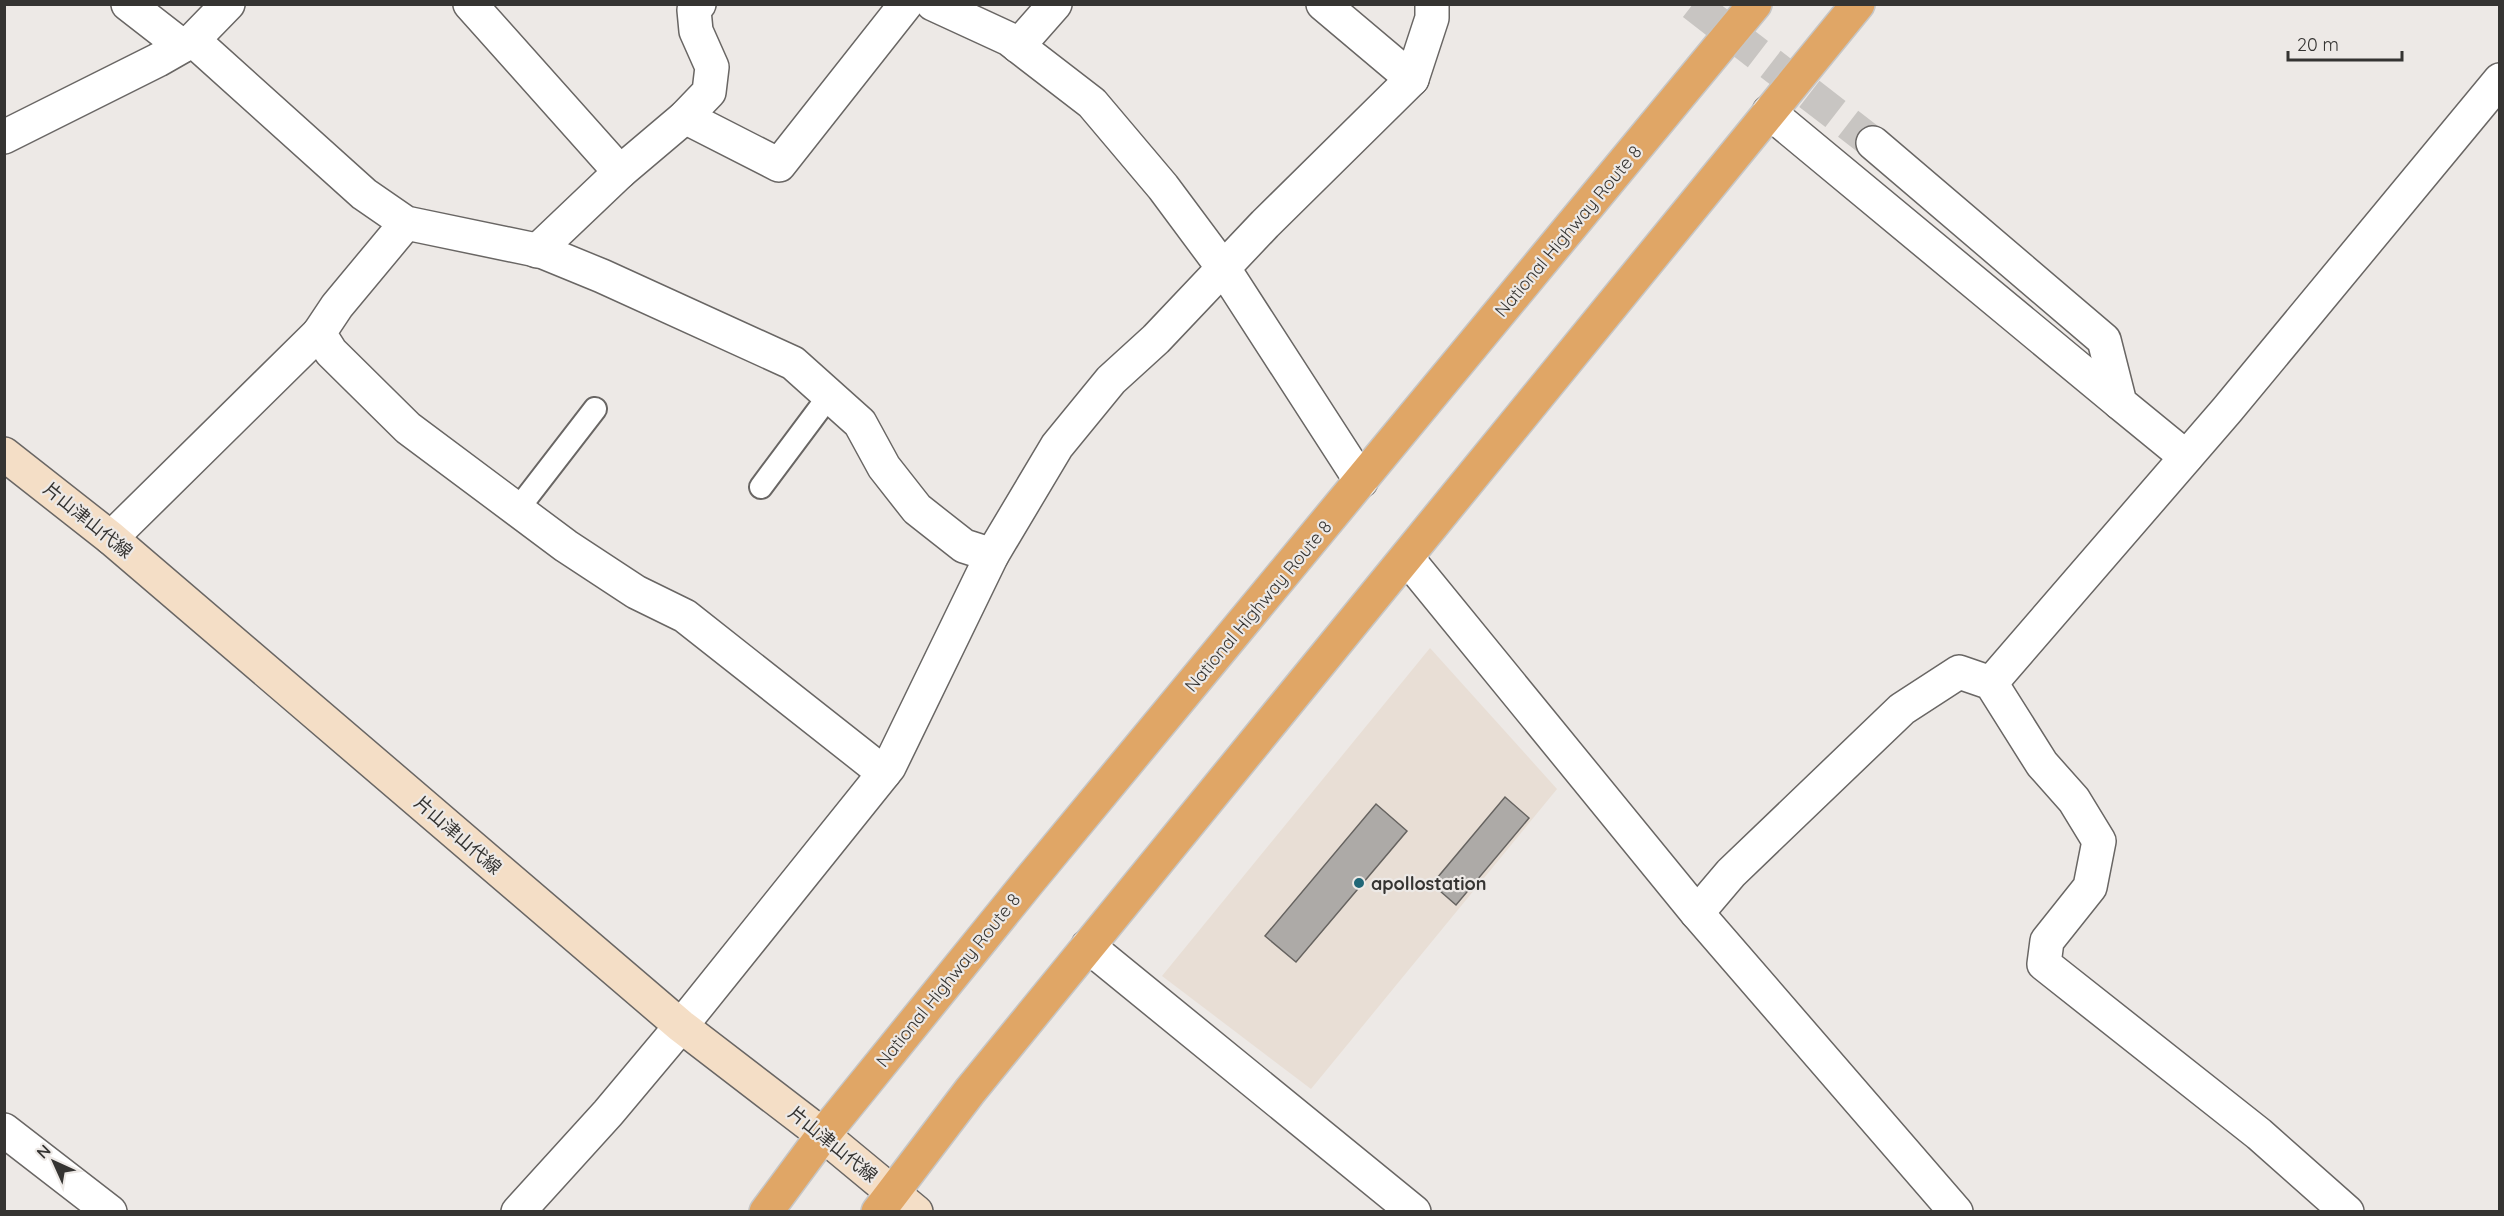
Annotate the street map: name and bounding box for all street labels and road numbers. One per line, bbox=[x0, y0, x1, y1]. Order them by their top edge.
street label: National Highway Route 8 bbox=[1489, 140, 1647, 322]
street label: 片山津山代線 bbox=[39, 477, 137, 563]
street label: National Highway Route 8 bbox=[1179, 515, 1337, 697]
street label: 片山津山代線 bbox=[410, 791, 506, 879]
street label: National Highway Route 8 bbox=[871, 888, 1025, 1072]
street label: 片山津山代線 bbox=[784, 1101, 882, 1187]

